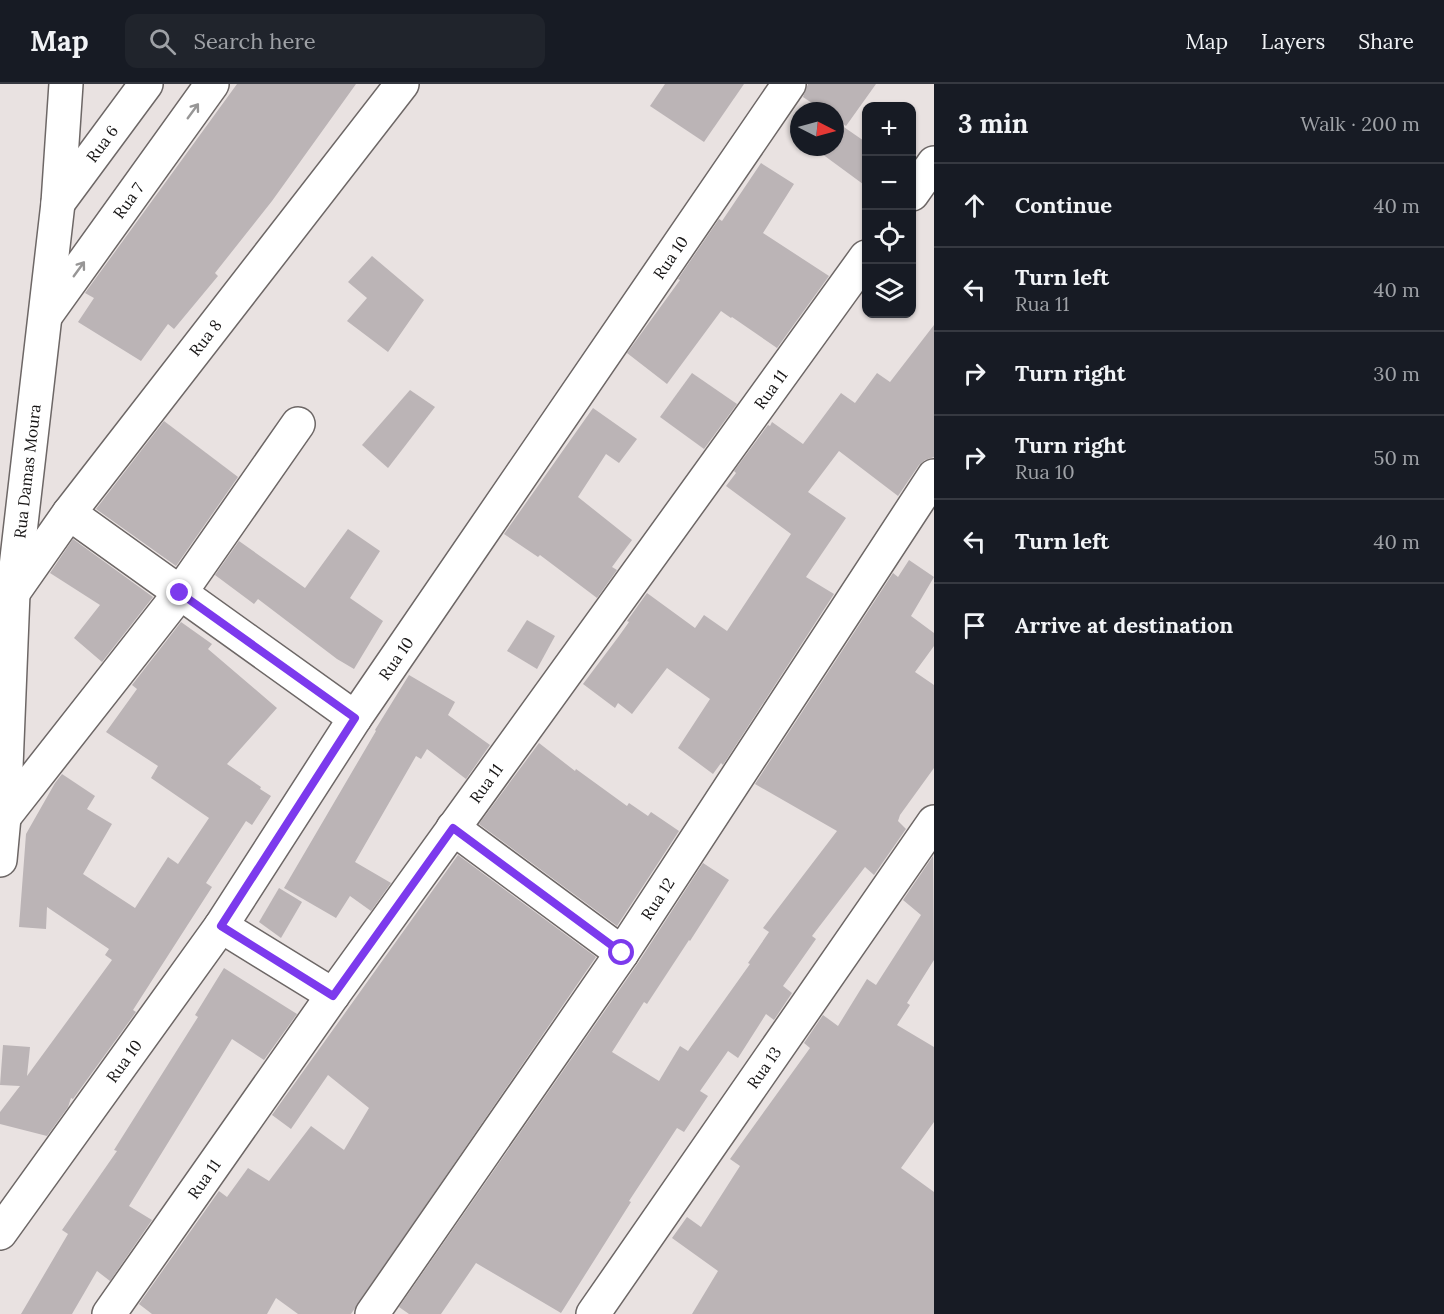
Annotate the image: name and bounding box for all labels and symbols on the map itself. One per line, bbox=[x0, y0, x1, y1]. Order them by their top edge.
north arrow bbox=[790, 102, 844, 156]
one-way arrow bbox=[186, 103, 199, 119]
street label: Rua 6 bbox=[82, 121, 122, 166]
street label: Rua 7 bbox=[109, 178, 148, 222]
street label: Rua 10 bbox=[649, 232, 692, 283]
one-way arrow bbox=[73, 261, 85, 277]
street label: Rua 8 bbox=[185, 315, 226, 360]
street label: Rua 11 bbox=[750, 366, 792, 413]
street label: Rua Damas Moura bbox=[9, 403, 45, 539]
route end bbox=[166, 579, 192, 605]
street label: Rua 10 bbox=[374, 633, 418, 684]
street label: Rua 11 bbox=[465, 760, 507, 807]
street label: Rua 12 bbox=[636, 874, 679, 924]
route start bbox=[608, 939, 634, 965]
street label: Rua 10 bbox=[102, 1036, 146, 1086]
street label: Rua 13 bbox=[742, 1042, 786, 1092]
street label: Rua 11 bbox=[183, 1155, 225, 1203]

